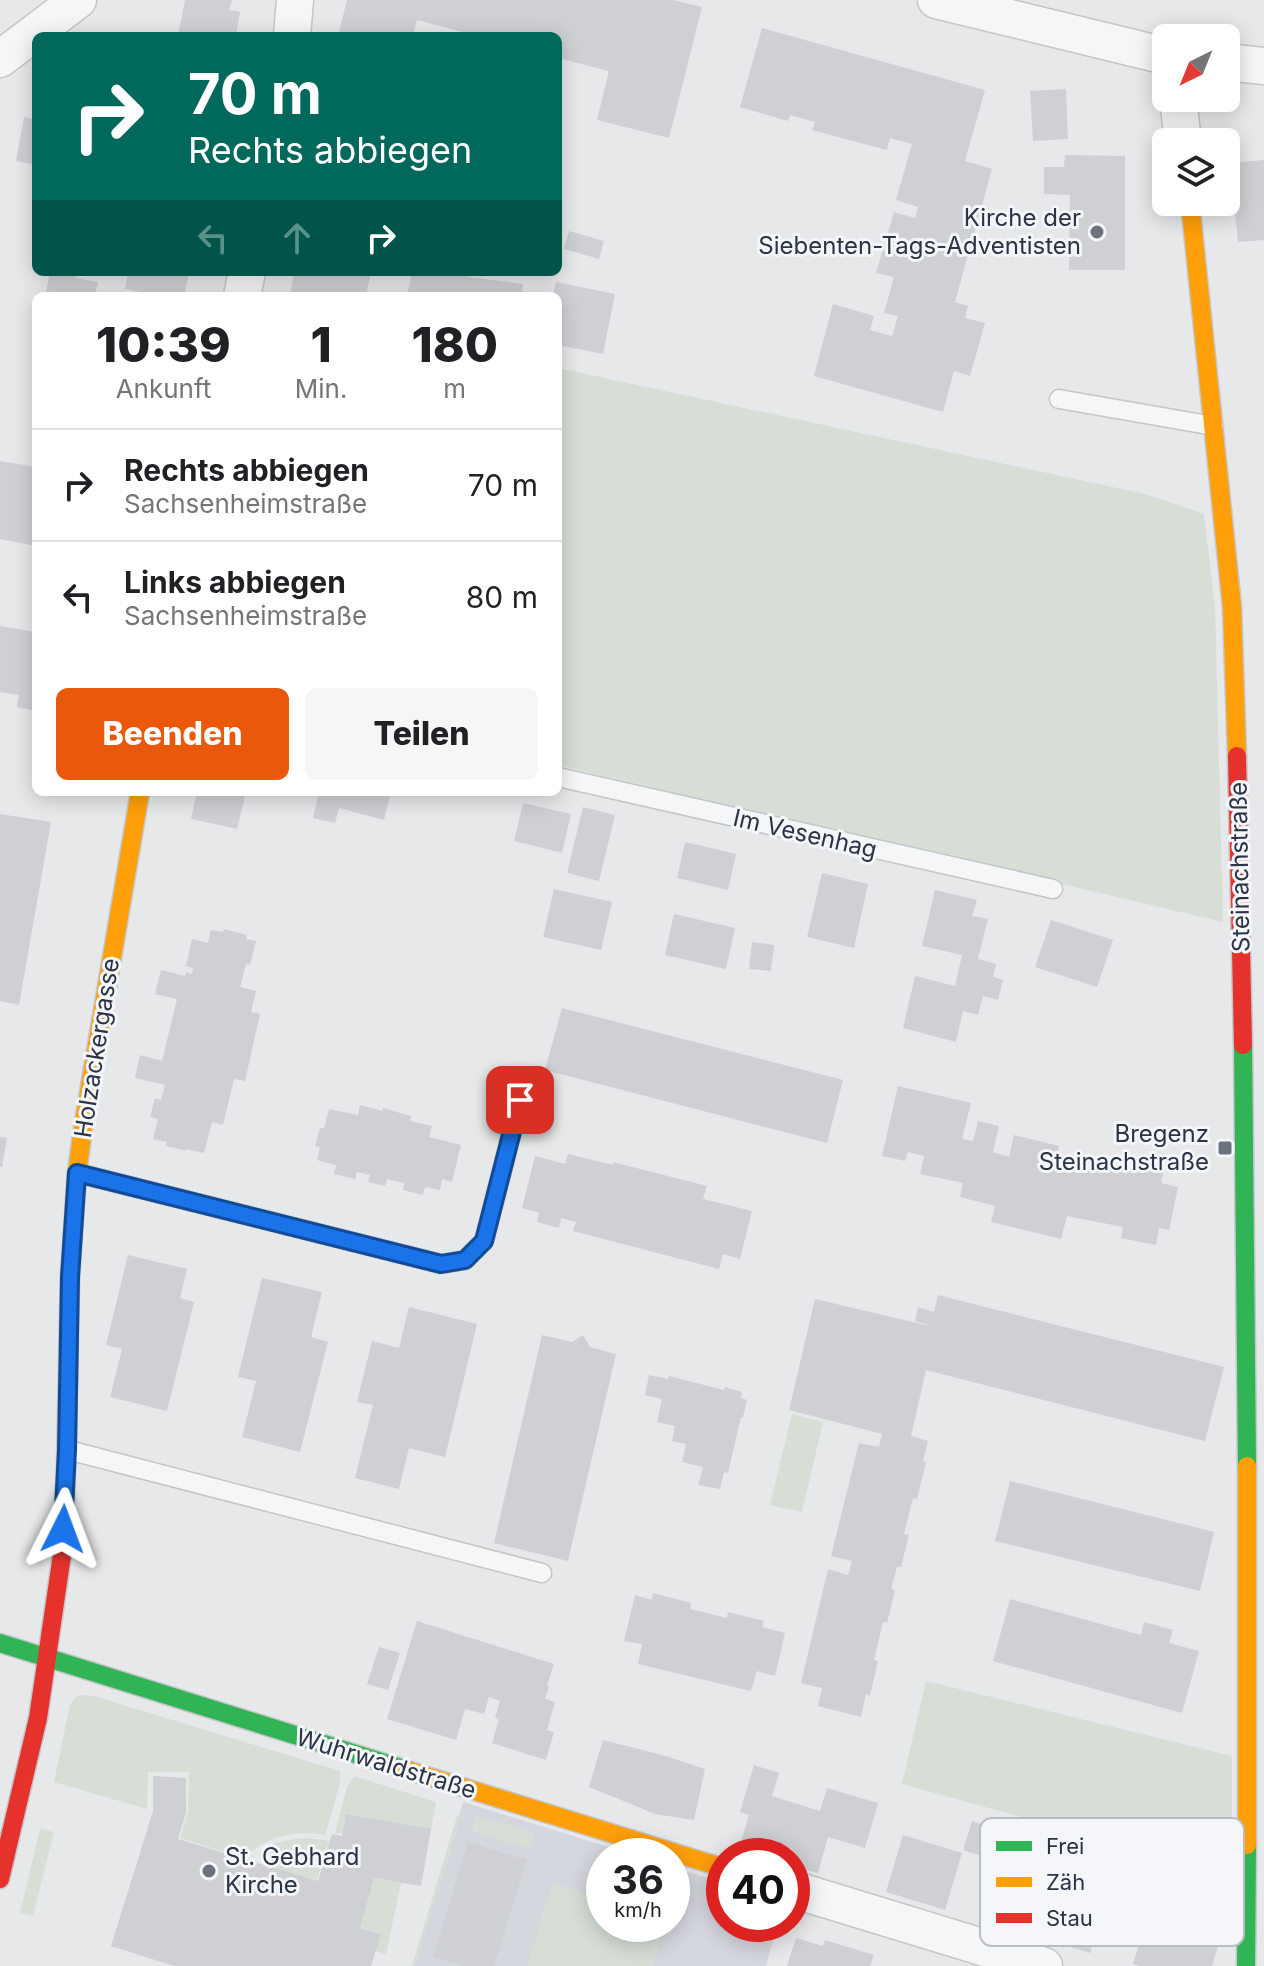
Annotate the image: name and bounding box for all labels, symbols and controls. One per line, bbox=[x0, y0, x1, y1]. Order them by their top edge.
north arrow bbox=[1152, 24, 1240, 112]
map controls bbox=[1152, 24, 1240, 216]
text: 70 m bbox=[188, 60, 322, 128]
icon: right bbox=[56, 64, 160, 168]
text: Rechts abbiegen bbox=[188, 128, 472, 172]
button: layers bbox=[1152, 128, 1240, 216]
place label: Kirche der Siebenten-Tags-Adventisten bbox=[758, 203, 1081, 260]
icon: left bbox=[191, 216, 235, 260]
icon: ahead bbox=[275, 216, 319, 260]
icon: right bbox=[359, 216, 403, 260]
marker: Kirche der Siebenten-Tags-Adventisten bbox=[1088, 223, 1106, 241]
text: 10:39 bbox=[96, 315, 231, 374]
text: 1 bbox=[311, 315, 332, 374]
text: 180 bbox=[412, 315, 498, 374]
text: Ankunft bbox=[116, 373, 211, 404]
text: Min. bbox=[295, 373, 347, 404]
text: m bbox=[443, 373, 466, 404]
text: Rechts abbiegen bbox=[124, 452, 369, 488]
icon: right bbox=[56, 463, 100, 507]
text: 70 m bbox=[468, 467, 538, 503]
text: Sachsenheimstraße bbox=[124, 488, 367, 519]
text: Links abbiegen bbox=[124, 564, 346, 600]
icon: left bbox=[56, 575, 100, 619]
text: 80 m bbox=[466, 579, 538, 615]
text: Sachsenheimstraße bbox=[124, 600, 367, 631]
button: Beenden bbox=[56, 688, 289, 780]
button: Teilen bbox=[305, 688, 538, 780]
street label: Steinachstraße bbox=[1224, 782, 1255, 952]
street label: Im Vesenhag bbox=[730, 803, 880, 864]
street label: Holzackergasse bbox=[68, 956, 125, 1140]
pin bbox=[486, 1066, 554, 1134]
icon: arrive bbox=[498, 1078, 542, 1122]
place label: Bregenz Steinachstraße bbox=[1039, 1119, 1209, 1176]
marker: Bregenz Steinachstraße bbox=[1216, 1139, 1234, 1157]
position arrow bbox=[21, 1487, 105, 1571]
street label: Wuhrwaldstraße bbox=[293, 1722, 480, 1805]
legend bbox=[980, 1818, 1244, 1946]
text: Frei bbox=[1046, 1833, 1084, 1859]
speed limit sign: 40 bbox=[706, 1838, 810, 1942]
place label: St. Gebhard Kirche bbox=[225, 1842, 360, 1899]
text: 36 bbox=[612, 1855, 664, 1904]
marker: St. Gebhard Kirche bbox=[200, 1862, 218, 1880]
text: Zäh bbox=[1046, 1869, 1085, 1895]
text: km/h bbox=[614, 1898, 662, 1922]
text: Stau bbox=[1046, 1905, 1093, 1931]

